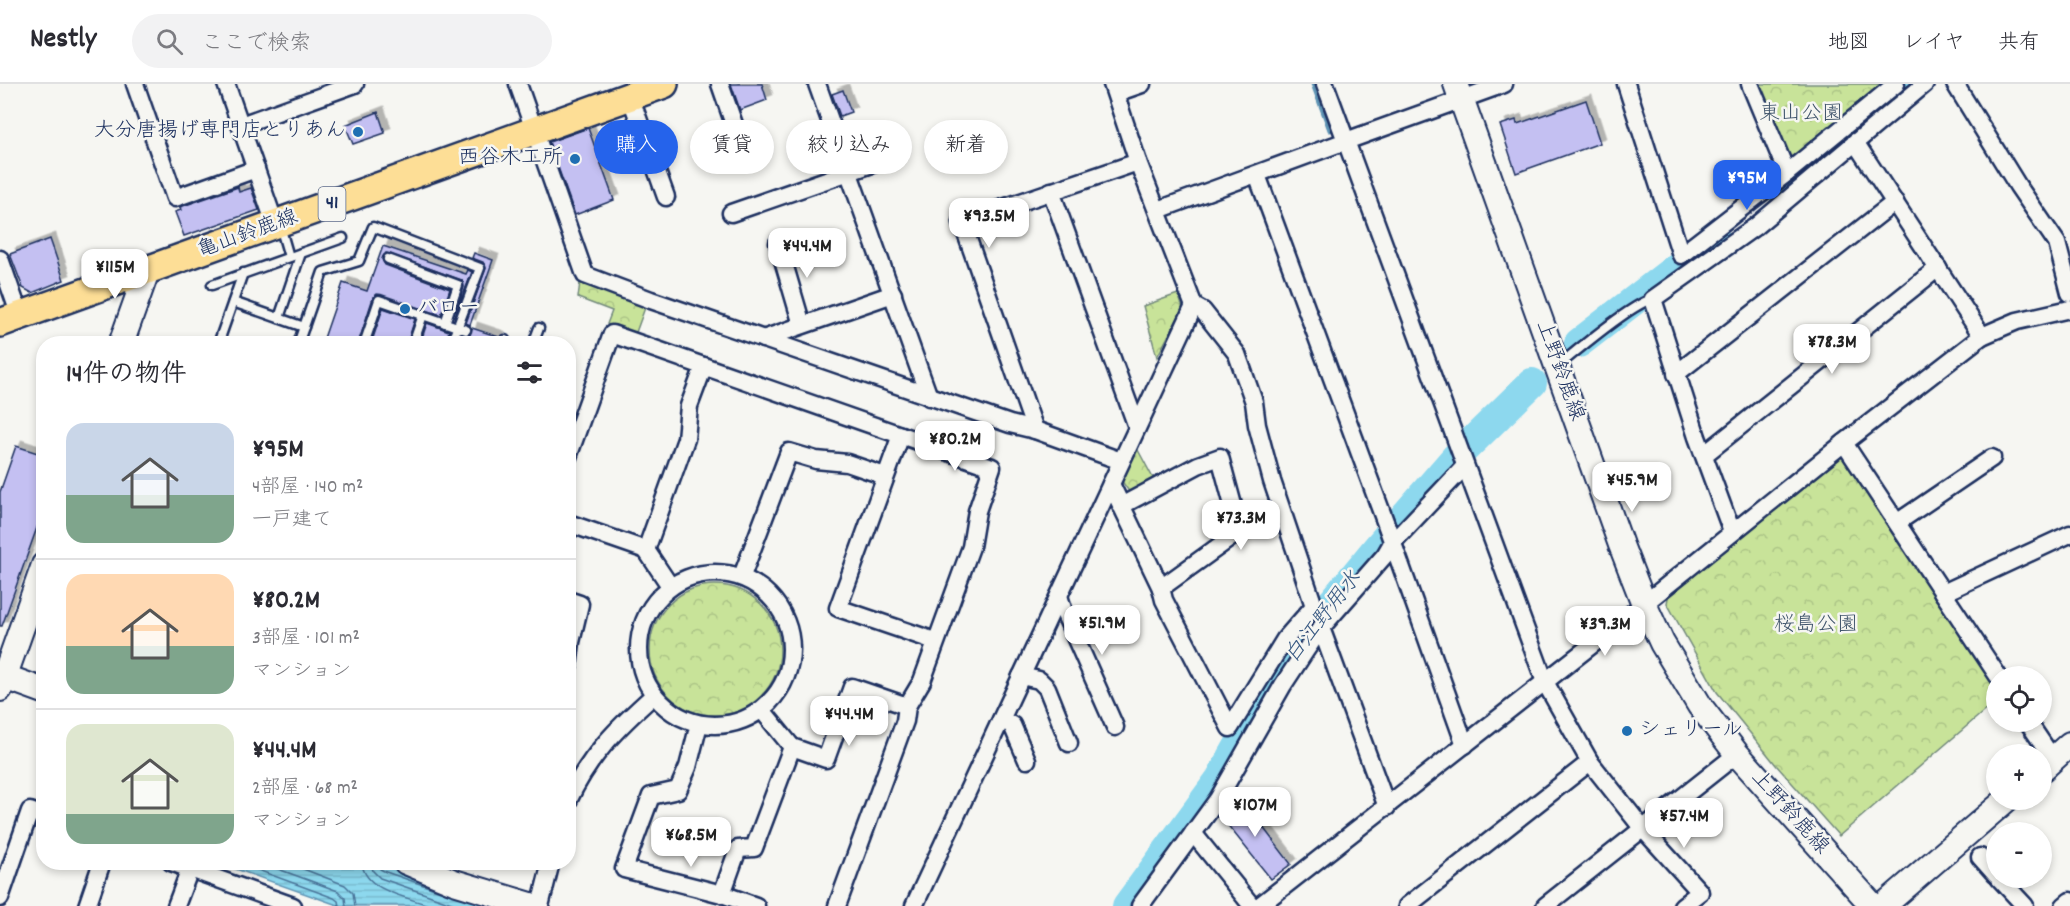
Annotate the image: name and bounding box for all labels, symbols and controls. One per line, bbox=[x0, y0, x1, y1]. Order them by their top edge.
search box bbox=[132, 14, 552, 68]
text: Nestly bbox=[30, 21, 96, 61]
icon: search bbox=[153, 25, 186, 58]
text: ここで検索 bbox=[201, 29, 311, 60]
text: 地図 bbox=[1828, 29, 1870, 59]
text: レイヤ bbox=[1903, 29, 1965, 59]
text: 共有 bbox=[1998, 29, 2040, 59]
park label: 東山公園 bbox=[1759, 100, 1843, 130]
place label: 大分唐揚げ専門店とりあん bbox=[94, 117, 346, 147]
chip: 購入 bbox=[594, 120, 678, 174]
chip: 賃貸 bbox=[690, 120, 774, 174]
chip: 絞り込み bbox=[786, 120, 912, 174]
chip: 新着 bbox=[924, 120, 1008, 174]
marker: 大分唐揚げ専門店とりあん bbox=[351, 125, 365, 139]
place label: 西谷木工所 bbox=[458, 144, 563, 174]
marker: 西谷木工所 bbox=[568, 152, 582, 166]
pin: ¥95M bbox=[1711, 160, 1783, 211]
text: ¥95M bbox=[1727, 165, 1767, 193]
road number: 41 bbox=[318, 187, 346, 221]
pin: ¥93.5M bbox=[940, 198, 1038, 249]
street label: 亀山鈴鹿線 bbox=[194, 203, 302, 267]
text: ¥93.5M bbox=[963, 203, 1015, 231]
pin: ¥44.4M bbox=[758, 228, 856, 279]
text: ¥44.4M bbox=[782, 233, 832, 261]
pin: ¥115M bbox=[73, 249, 157, 300]
text: ¥115M bbox=[95, 254, 135, 282]
place label: バロー bbox=[417, 294, 480, 324]
marker: バロー bbox=[398, 302, 412, 316]
street label: 上野鈴鹿線 bbox=[1527, 317, 1591, 425]
pin: ¥78.3M bbox=[1783, 324, 1881, 375]
text: ¥78.3M bbox=[1807, 329, 1857, 357]
icon: filters bbox=[513, 356, 546, 389]
text: 14件の物件 bbox=[66, 357, 186, 394]
pin: ¥80.2M bbox=[906, 421, 1004, 472]
text: ¥80.2M bbox=[929, 426, 981, 454]
text: ¥95M bbox=[252, 432, 304, 469]
icon: home bbox=[114, 447, 186, 519]
pin: ¥45.9M bbox=[1583, 462, 1681, 513]
text: ¥45.9M bbox=[1606, 467, 1658, 495]
text: 4部屋 · 140 m² bbox=[252, 474, 363, 502]
pin: ¥73.3M bbox=[1192, 500, 1290, 551]
text: ¥73.3M bbox=[1216, 505, 1266, 533]
text: 一戸建て bbox=[252, 507, 332, 535]
water label: 白江野用水 bbox=[1278, 565, 1370, 671]
text: ¥80.2M bbox=[252, 583, 320, 620]
icon: home bbox=[114, 598, 186, 670]
pin: ¥51.9M bbox=[1053, 605, 1151, 656]
pin: ¥39.3M bbox=[1556, 606, 1654, 657]
text: ¥51.9M bbox=[1078, 610, 1126, 638]
text: ¥39.3M bbox=[1579, 611, 1631, 639]
park label: 桜島公園 bbox=[1774, 611, 1858, 641]
text: 3部屋 · 101 m² bbox=[252, 625, 360, 653]
text: マンション bbox=[252, 658, 351, 686]
map controls bbox=[1986, 666, 2052, 888]
button: locate bbox=[1986, 666, 2052, 732]
pin: ¥44.4M bbox=[800, 696, 898, 747]
text: ¥44.4M bbox=[824, 701, 874, 729]
place label: シェリール bbox=[1639, 716, 1743, 746]
marker: シェリール bbox=[1620, 724, 1634, 738]
text: ¥44.4M bbox=[252, 733, 317, 770]
button: + bbox=[1986, 744, 2052, 810]
icon: home bbox=[114, 748, 186, 820]
street label: 上野鈴鹿線 bbox=[1743, 764, 1835, 862]
text: 2部屋 · 68 m² bbox=[252, 775, 358, 803]
pin: ¥107M bbox=[1213, 787, 1297, 838]
text: ¥107M bbox=[1233, 792, 1277, 820]
pin: ¥57.4M bbox=[1635, 798, 1733, 849]
text: ¥57.4M bbox=[1659, 803, 1709, 831]
text: マンション bbox=[252, 808, 351, 836]
pin: ¥68.5M bbox=[642, 817, 740, 868]
text: ¥68.5M bbox=[665, 822, 717, 850]
button: − bbox=[1986, 822, 2052, 888]

